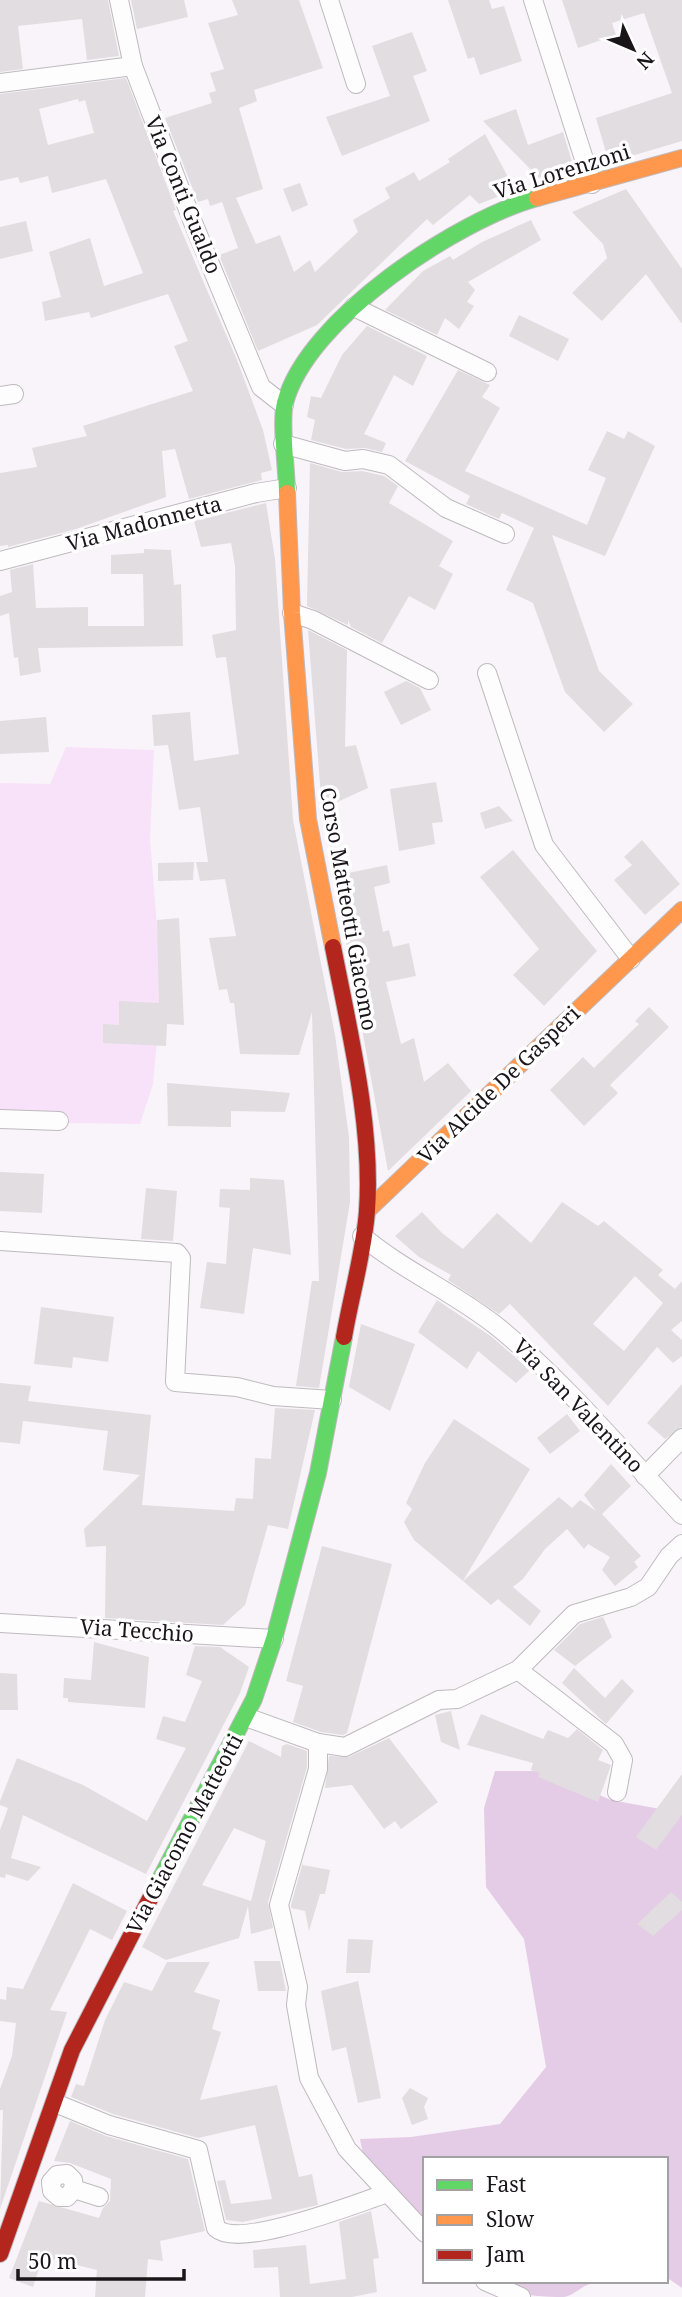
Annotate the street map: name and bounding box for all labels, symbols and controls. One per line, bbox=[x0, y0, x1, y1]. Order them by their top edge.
north arrow bbox=[598, 14, 668, 84]
text: N bbox=[631, 46, 660, 75]
street label: Via Conti Gualdo bbox=[139, 112, 228, 278]
street label: Via Lorenzoni bbox=[490, 137, 634, 205]
street label: Via Madonnetta bbox=[63, 489, 224, 557]
street label: Corso Matteotti Giacomo bbox=[314, 785, 384, 1033]
street label: Via Alcide De Gasperi bbox=[411, 999, 586, 1169]
street label: Via San Valentino bbox=[507, 1332, 650, 1478]
street label: Via Tecchio bbox=[79, 1612, 195, 1648]
street label: Via Giacomo Matteotti bbox=[119, 1728, 249, 1938]
legend bbox=[423, 2157, 668, 2283]
text: Fast bbox=[486, 2170, 526, 2198]
text: Slow bbox=[486, 2205, 535, 2233]
scale bar bbox=[18, 2238, 184, 2282]
text: Jam bbox=[485, 2240, 525, 2268]
text: 50 m bbox=[28, 2247, 77, 2275]

